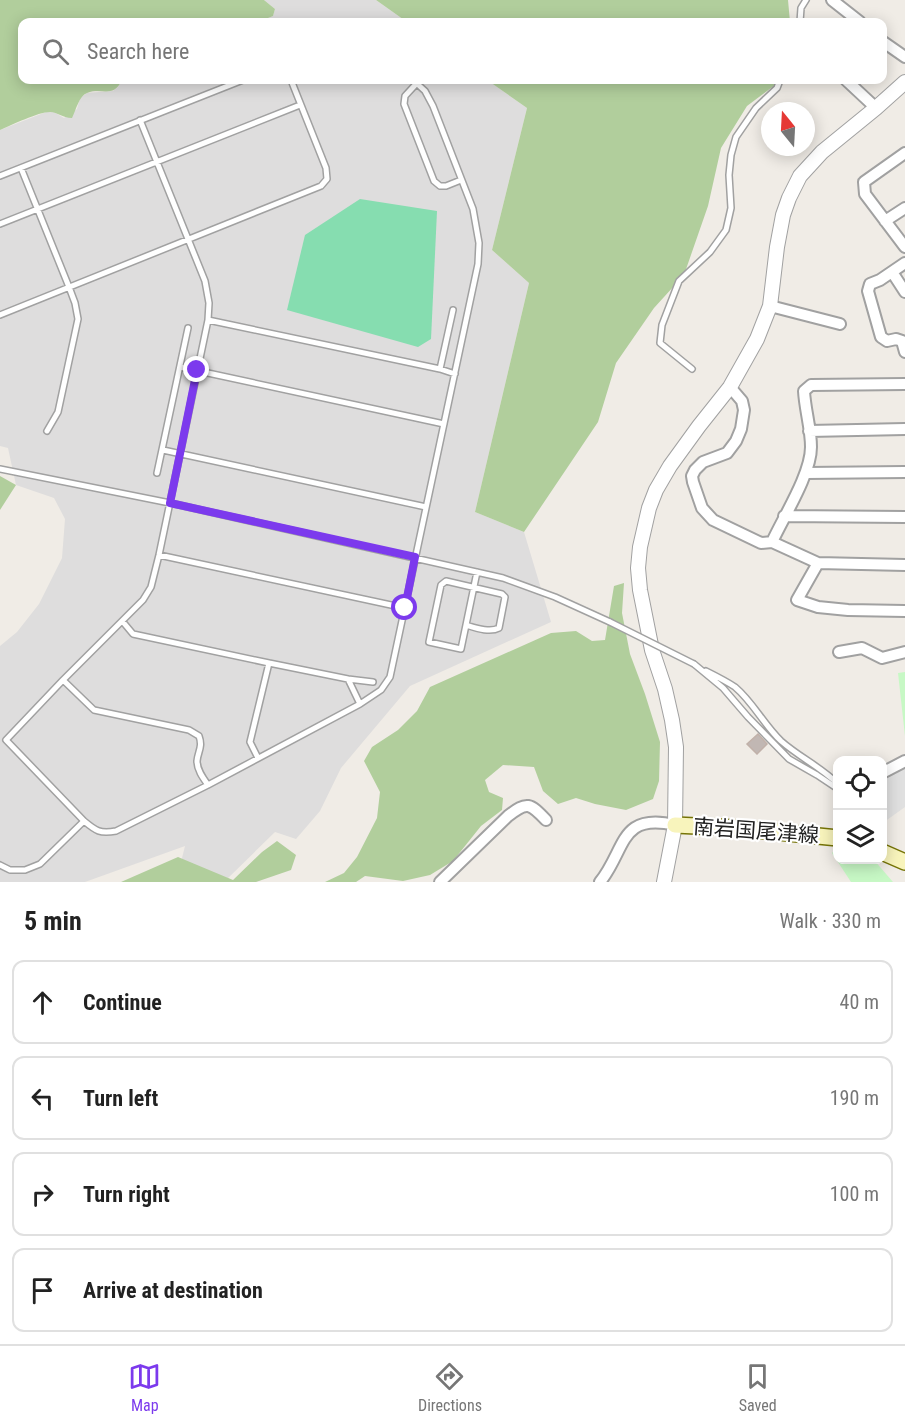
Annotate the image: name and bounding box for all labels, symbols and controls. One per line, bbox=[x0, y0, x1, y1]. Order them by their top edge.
search box bbox=[18, 18, 887, 84]
icon: search bbox=[39, 35, 72, 68]
text: Search here bbox=[87, 39, 189, 64]
north arrow bbox=[761, 102, 815, 156]
route end bbox=[183, 356, 209, 382]
route start bbox=[391, 594, 417, 620]
map controls bbox=[833, 756, 887, 864]
button: locate bbox=[833, 756, 887, 810]
button: layers bbox=[833, 810, 887, 864]
street label: 南岩国尾津線 bbox=[692, 815, 820, 847]
text: 5 min bbox=[24, 906, 82, 936]
text: Walk · 330 m bbox=[780, 909, 881, 933]
icon: ahead bbox=[26, 986, 59, 1019]
text: Continue bbox=[83, 990, 162, 1015]
text: 40 m bbox=[840, 990, 879, 1014]
icon: left bbox=[26, 1082, 59, 1115]
text: Turn left bbox=[83, 1086, 158, 1111]
text: 190 m bbox=[830, 1086, 879, 1110]
icon: right bbox=[26, 1178, 59, 1211]
text: Turn right bbox=[83, 1182, 170, 1207]
text: 100 m bbox=[830, 1182, 879, 1206]
icon: arrive bbox=[26, 1274, 59, 1307]
text: Arrive at destination bbox=[83, 1278, 263, 1303]
tab: Map bbox=[128, 1360, 161, 1415]
tab: Directions bbox=[418, 1360, 482, 1415]
tab: Saved bbox=[739, 1360, 777, 1415]

